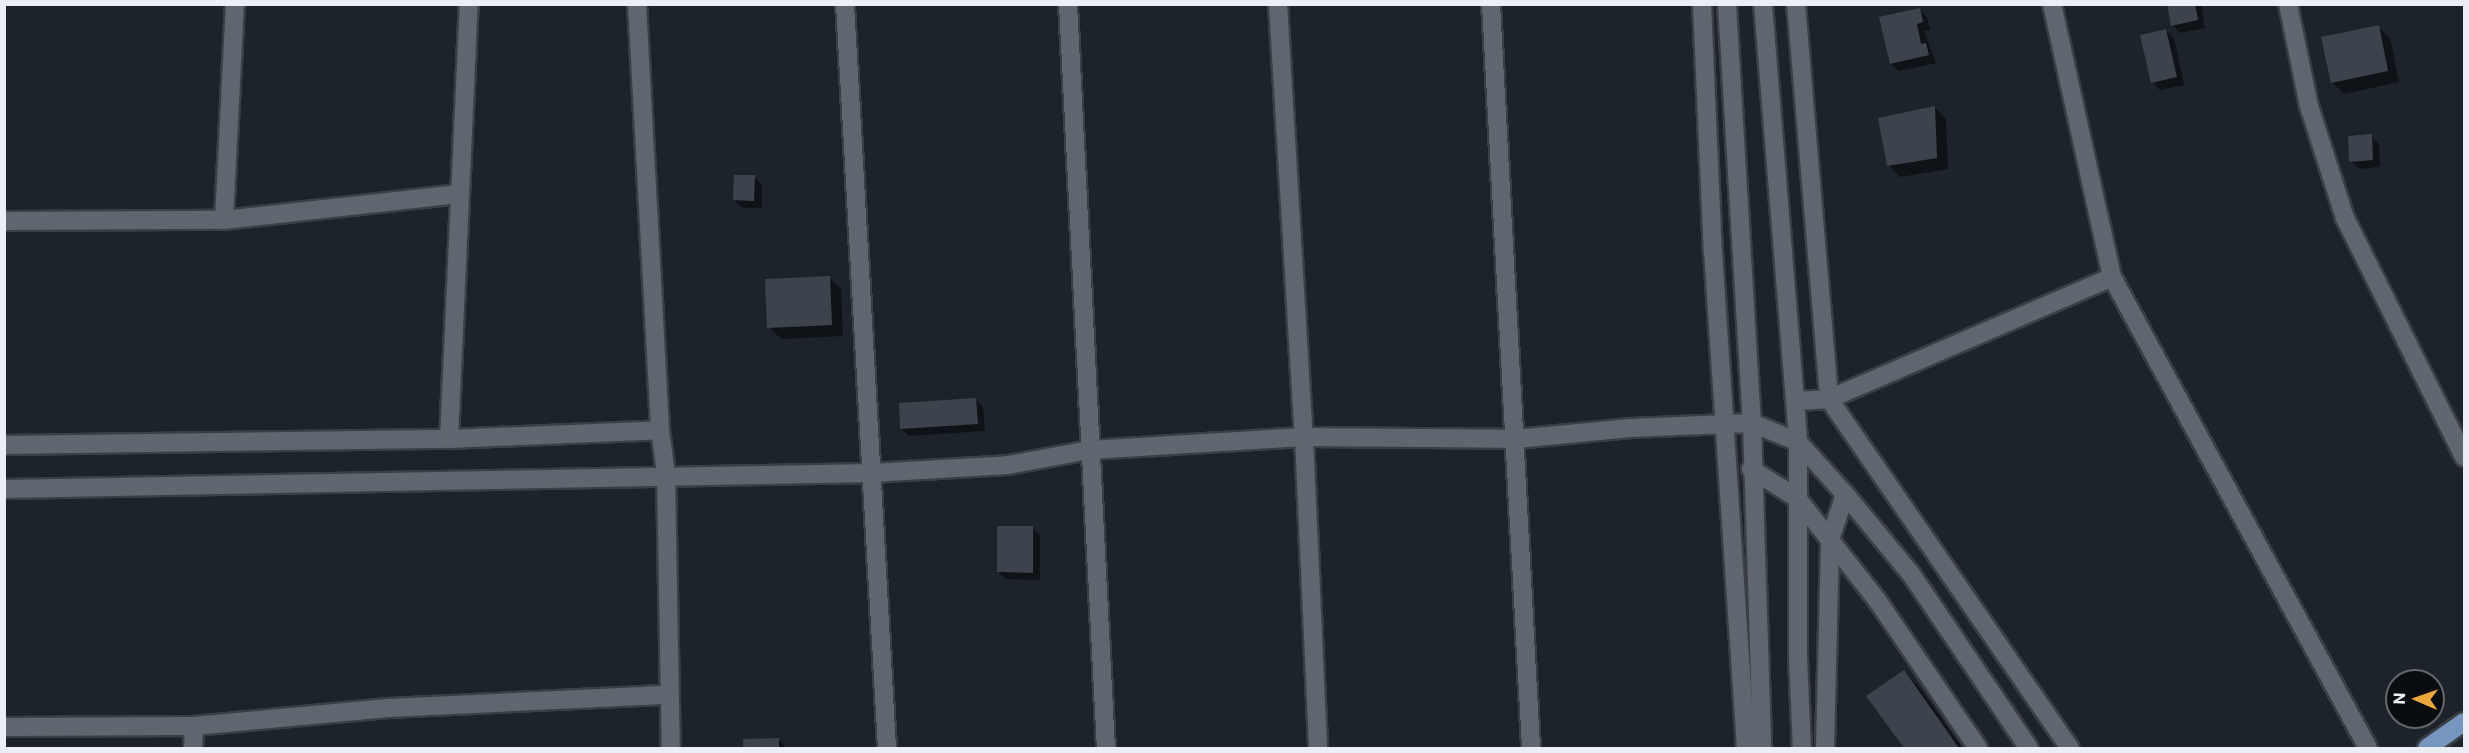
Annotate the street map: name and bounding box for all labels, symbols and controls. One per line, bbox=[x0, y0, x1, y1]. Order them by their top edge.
north arrow bbox=[2385, 669, 2445, 729]
text: N bbox=[2389, 692, 2408, 705]

